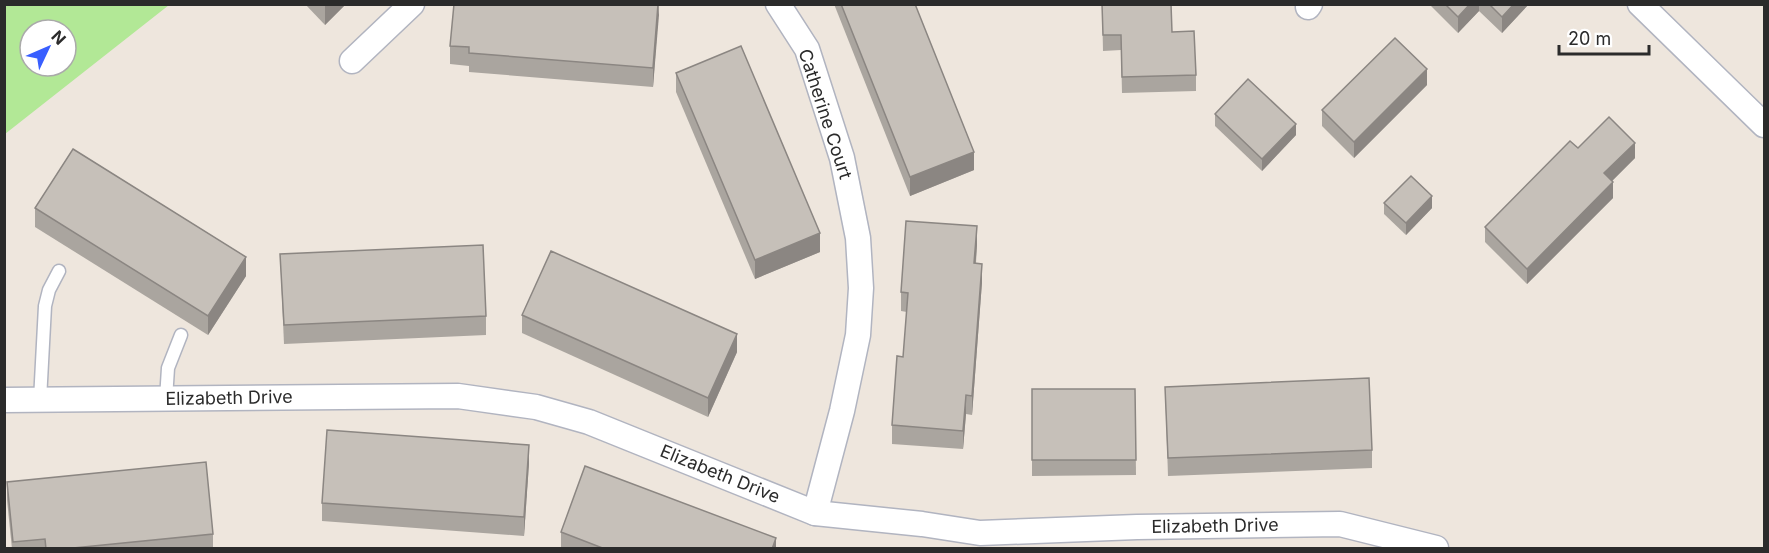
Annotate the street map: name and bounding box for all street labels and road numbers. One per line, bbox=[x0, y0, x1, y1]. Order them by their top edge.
street label: Catherine Court bbox=[795, 46, 856, 182]
street label: Elizabeth Drive bbox=[165, 386, 293, 409]
street label: Elizabeth Drive bbox=[657, 440, 783, 507]
street label: Elizabeth Drive bbox=[1151, 514, 1279, 537]

